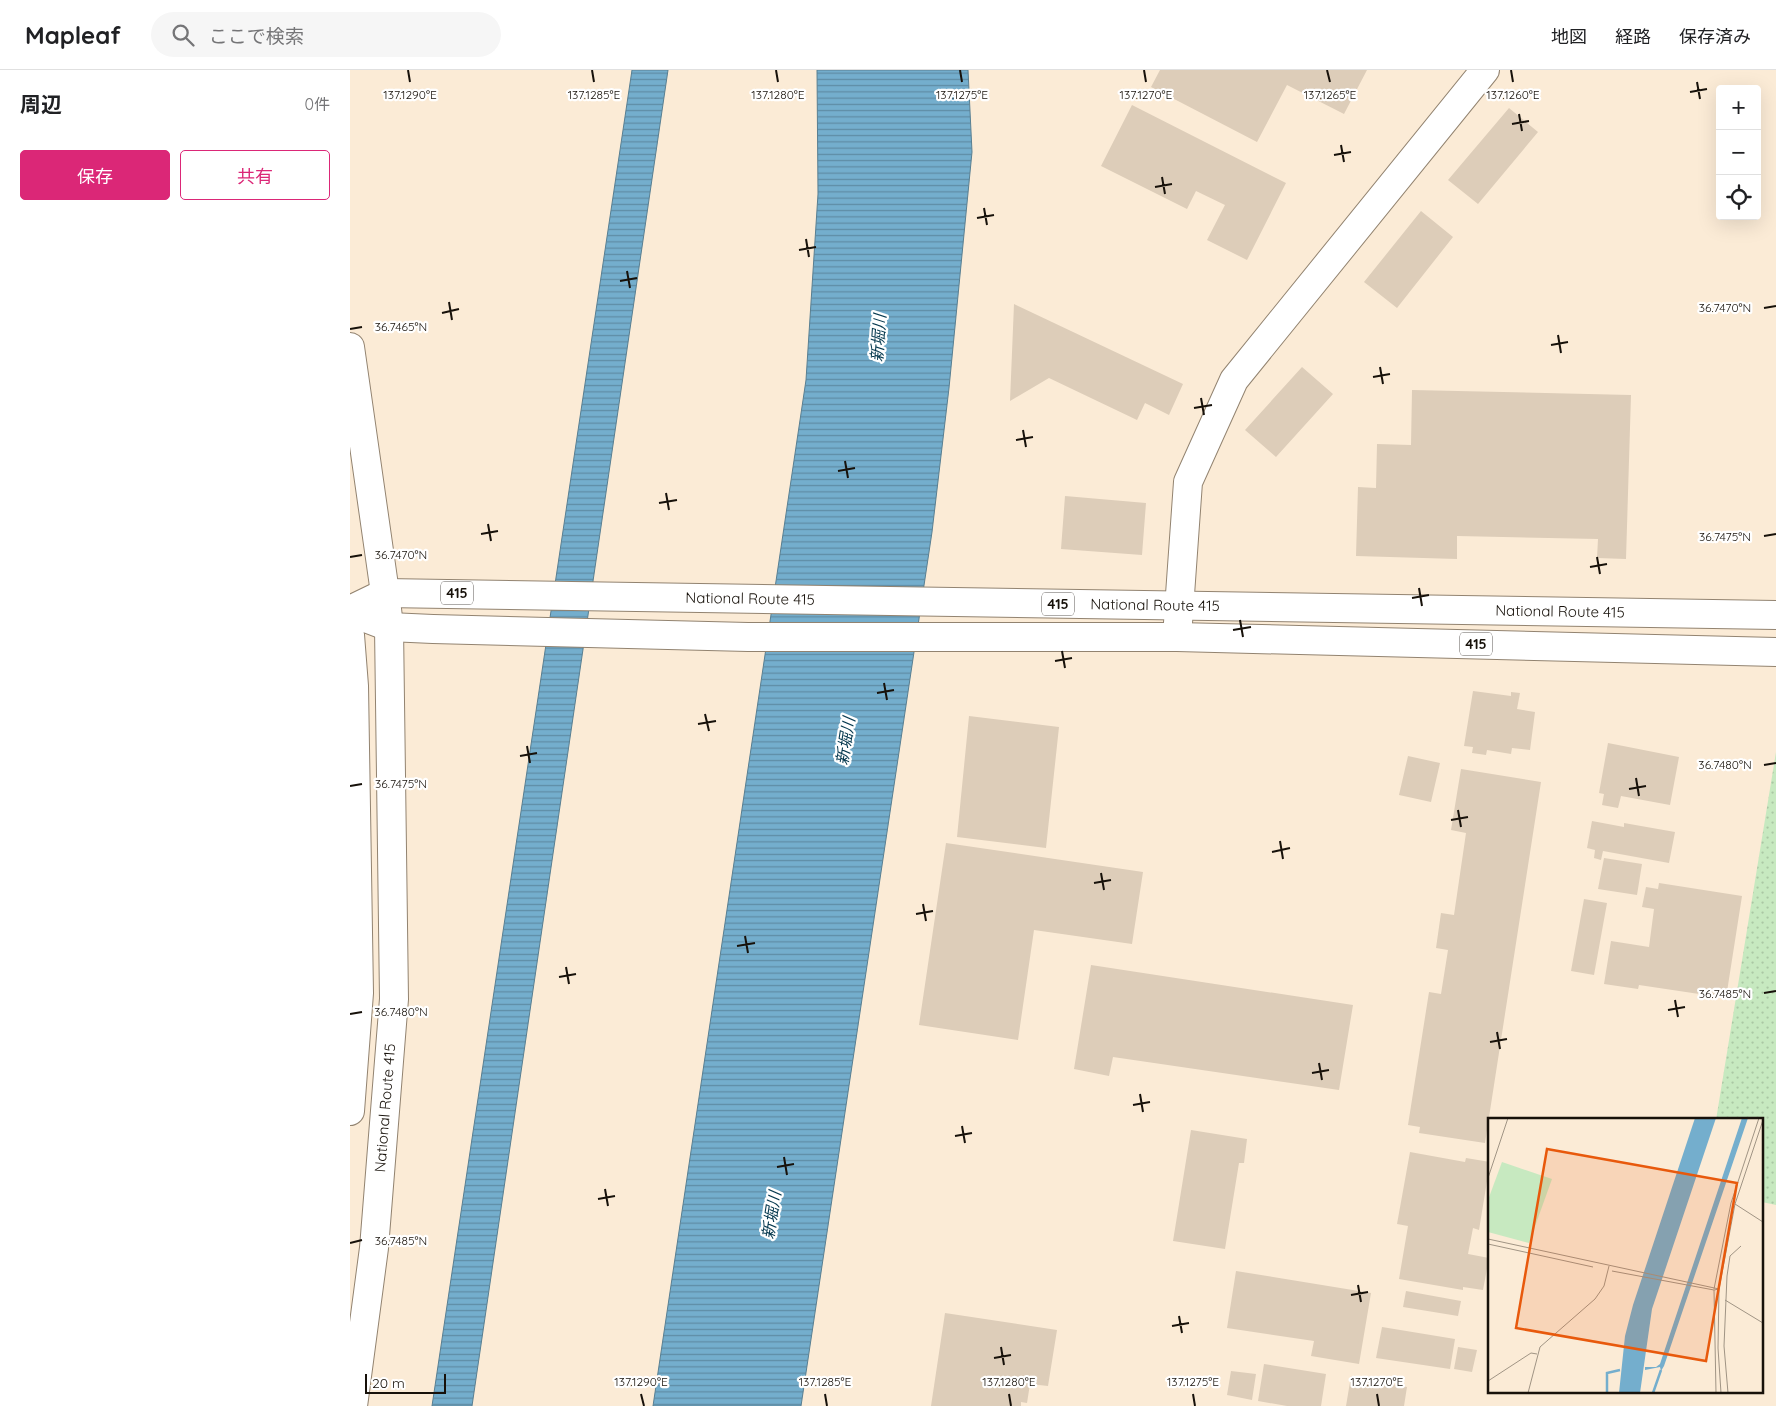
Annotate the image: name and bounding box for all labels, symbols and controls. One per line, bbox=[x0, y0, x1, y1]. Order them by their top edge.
search box bbox=[151, 12, 501, 57]
text: Mapleaf bbox=[25, 20, 121, 50]
icon: search bbox=[169, 21, 197, 49]
text: ここで検索 bbox=[209, 24, 304, 48]
text: 地図 bbox=[1551, 25, 1587, 48]
text: 経路 bbox=[1615, 25, 1651, 48]
text: 保存済み bbox=[1679, 25, 1751, 48]
map controls bbox=[1716, 85, 1761, 220]
button: + bbox=[1716, 85, 1761, 130]
text: 137.1290°E bbox=[383, 87, 437, 102]
text: 137.1285°E bbox=[568, 87, 621, 102]
text: 137.1280°E bbox=[751, 87, 805, 102]
text: 137.1275°E bbox=[936, 87, 988, 102]
text: 137.1270°E bbox=[1120, 87, 1173, 102]
text: 137.1265°E bbox=[1304, 87, 1357, 102]
text: 137.1260°E bbox=[1486, 87, 1540, 102]
text: 周辺 bbox=[20, 91, 62, 117]
text: 0件 bbox=[304, 94, 330, 114]
button: − bbox=[1716, 130, 1761, 175]
button: 保存 bbox=[20, 150, 170, 200]
button: 共有 bbox=[180, 150, 330, 200]
button: locate bbox=[1716, 175, 1761, 220]
text: 36.7470°N bbox=[1699, 300, 1751, 315]
water label: 新堀川 bbox=[866, 311, 890, 363]
text: 36.7465°N bbox=[375, 319, 427, 334]
text: 36.7475°N bbox=[1699, 529, 1751, 544]
text: 36.7470°N bbox=[375, 547, 427, 562]
road number: 415 bbox=[441, 582, 473, 604]
street label: National Route 415 bbox=[685, 588, 815, 609]
road number: 415 bbox=[1042, 592, 1074, 616]
street label: National Route 415 bbox=[1090, 594, 1220, 615]
street label: National Route 415 bbox=[1495, 601, 1625, 622]
road number: 415 bbox=[1460, 632, 1492, 656]
water label: 新堀川 bbox=[831, 714, 859, 766]
text: 36.7480°N bbox=[1698, 757, 1752, 772]
text: 36.7475°N bbox=[375, 776, 427, 791]
text: 36.7485°N bbox=[1699, 986, 1751, 1001]
text: 36.7480°N bbox=[374, 1004, 428, 1019]
street label: National Route 415 bbox=[370, 1043, 399, 1173]
inset map bbox=[1488, 1118, 1764, 1394]
water label: 新堀川 bbox=[757, 1188, 785, 1240]
text: 36.7485°N bbox=[375, 1233, 427, 1248]
scale bar bbox=[365, 1371, 446, 1394]
text: 20 m bbox=[372, 1374, 405, 1392]
text: 137.1290°E bbox=[614, 1374, 668, 1389]
text: 137.1285°E bbox=[799, 1374, 852, 1389]
text: 137.1280°E bbox=[982, 1374, 1036, 1389]
text: 137.1275°E bbox=[1167, 1374, 1219, 1389]
text: 137.1270°E bbox=[1351, 1374, 1404, 1389]

